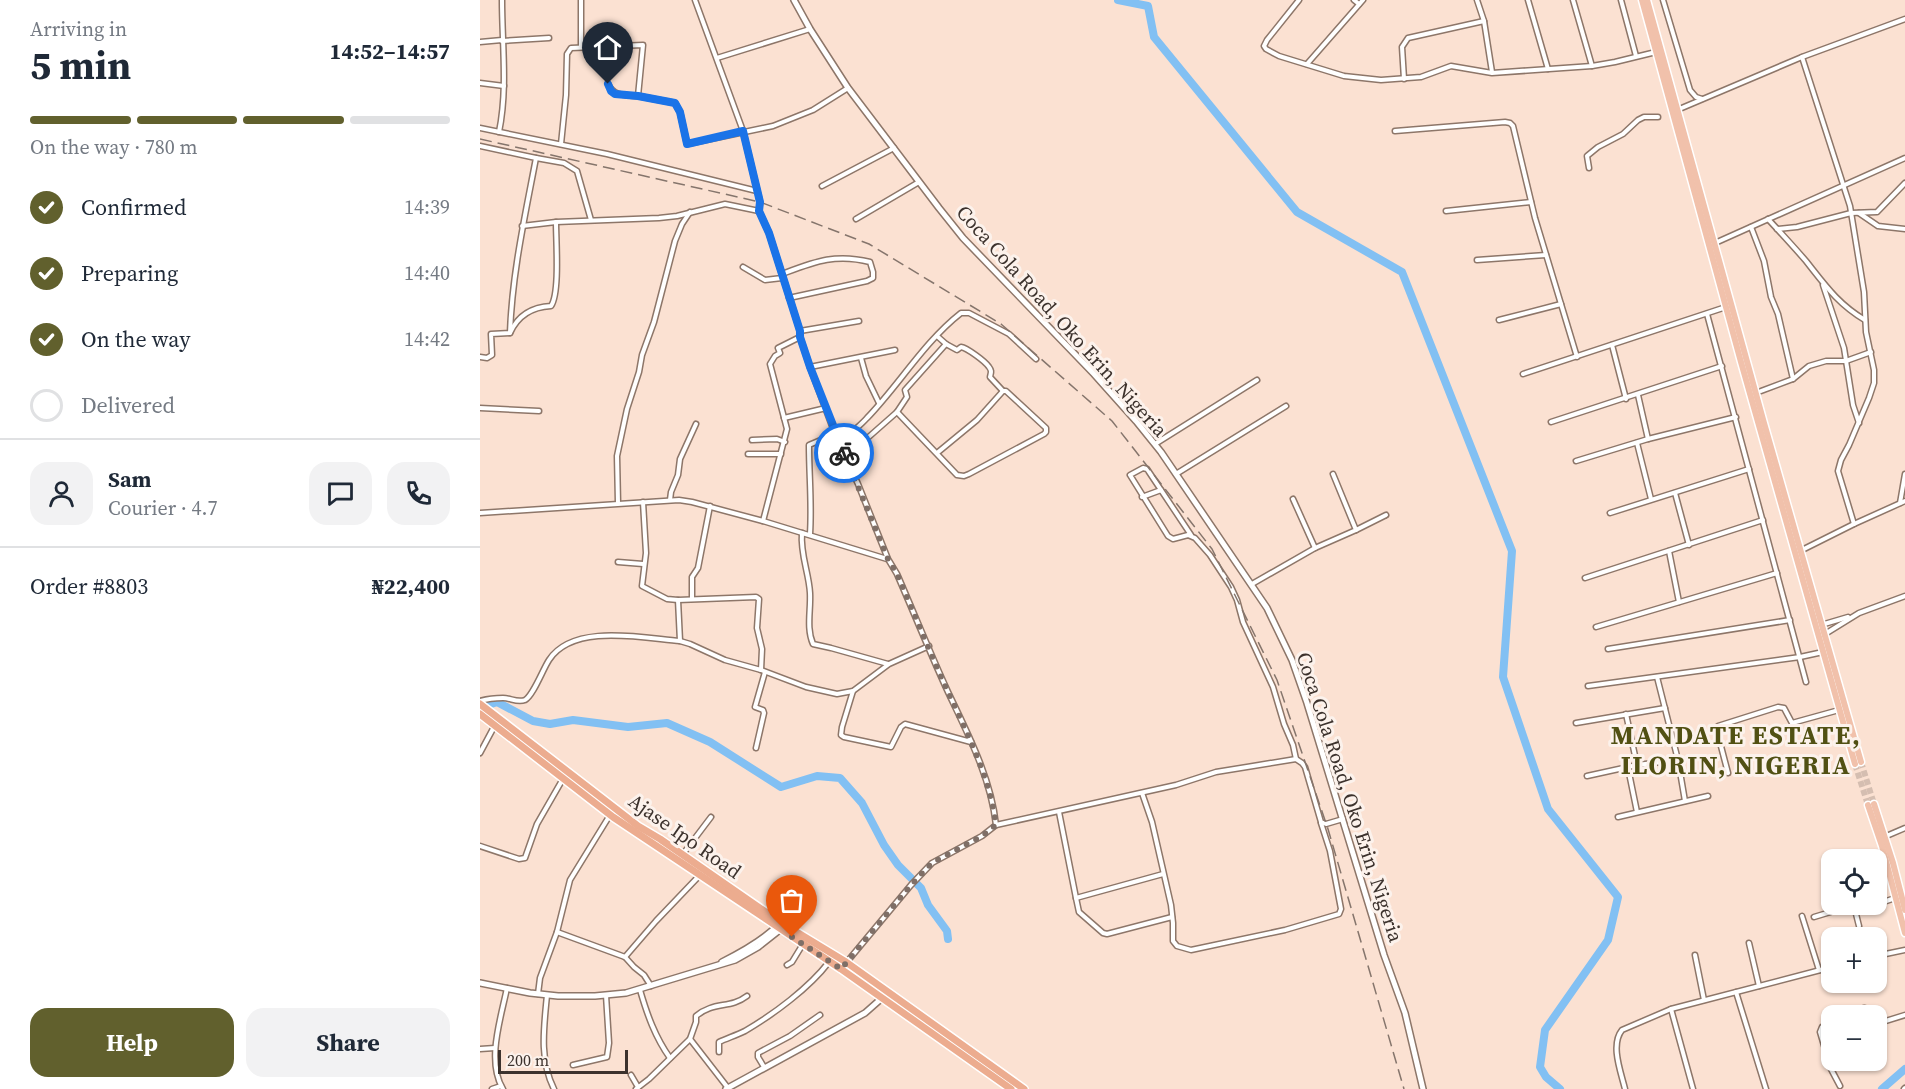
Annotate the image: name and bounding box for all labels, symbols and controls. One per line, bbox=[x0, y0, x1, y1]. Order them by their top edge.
text: Arriving in bbox=[30, 15, 127, 43]
pin bbox=[582, 22, 633, 84]
icon: home bbox=[591, 31, 624, 64]
text: 14:52–14:57 bbox=[330, 36, 450, 66]
text: 5 min bbox=[30, 39, 131, 92]
text: On the way · 780 m bbox=[30, 133, 197, 161]
icon: check bbox=[30, 191, 63, 224]
text: Confirmed bbox=[81, 192, 186, 222]
text: 14:39 bbox=[404, 193, 450, 221]
street label: Coca Cola Road, Oko Erin, Nigeria bbox=[950, 199, 1174, 444]
icon: check bbox=[30, 257, 63, 290]
text: Preparing bbox=[81, 258, 178, 288]
text: 14:40 bbox=[404, 259, 450, 287]
icon: check bbox=[30, 323, 63, 356]
text: On the way bbox=[81, 324, 190, 354]
text: 14:42 bbox=[404, 325, 450, 353]
text: Delivered bbox=[81, 390, 175, 420]
courier bbox=[814, 423, 874, 483]
icon: bike bbox=[828, 437, 861, 470]
button: person bbox=[30, 462, 93, 525]
button: chat bbox=[309, 462, 372, 525]
button: phone bbox=[387, 462, 450, 525]
text: Sam bbox=[108, 464, 152, 494]
text: Courier · 4.7 bbox=[108, 494, 217, 522]
text: Order #8803 bbox=[30, 571, 148, 601]
text: ₦22,400 bbox=[372, 571, 450, 601]
street label: Coca Cola Road, Oko Erin, Nigeria bbox=[1290, 648, 1410, 946]
district label: MANDATE ESTATE, ILORIN, NIGERIA bbox=[1611, 717, 1861, 783]
street label: Ajase Ipo Road bbox=[623, 787, 748, 886]
map controls bbox=[1821, 849, 1887, 1071]
button: locate bbox=[1821, 849, 1887, 915]
pin bbox=[766, 875, 817, 937]
icon: bag bbox=[775, 884, 808, 917]
button: + bbox=[1821, 927, 1887, 993]
button: − bbox=[1821, 1005, 1887, 1071]
button: Help bbox=[30, 1008, 234, 1077]
button: Share bbox=[246, 1008, 450, 1077]
scale bar bbox=[498, 1047, 628, 1074]
text: 200 m bbox=[507, 1049, 549, 1071]

